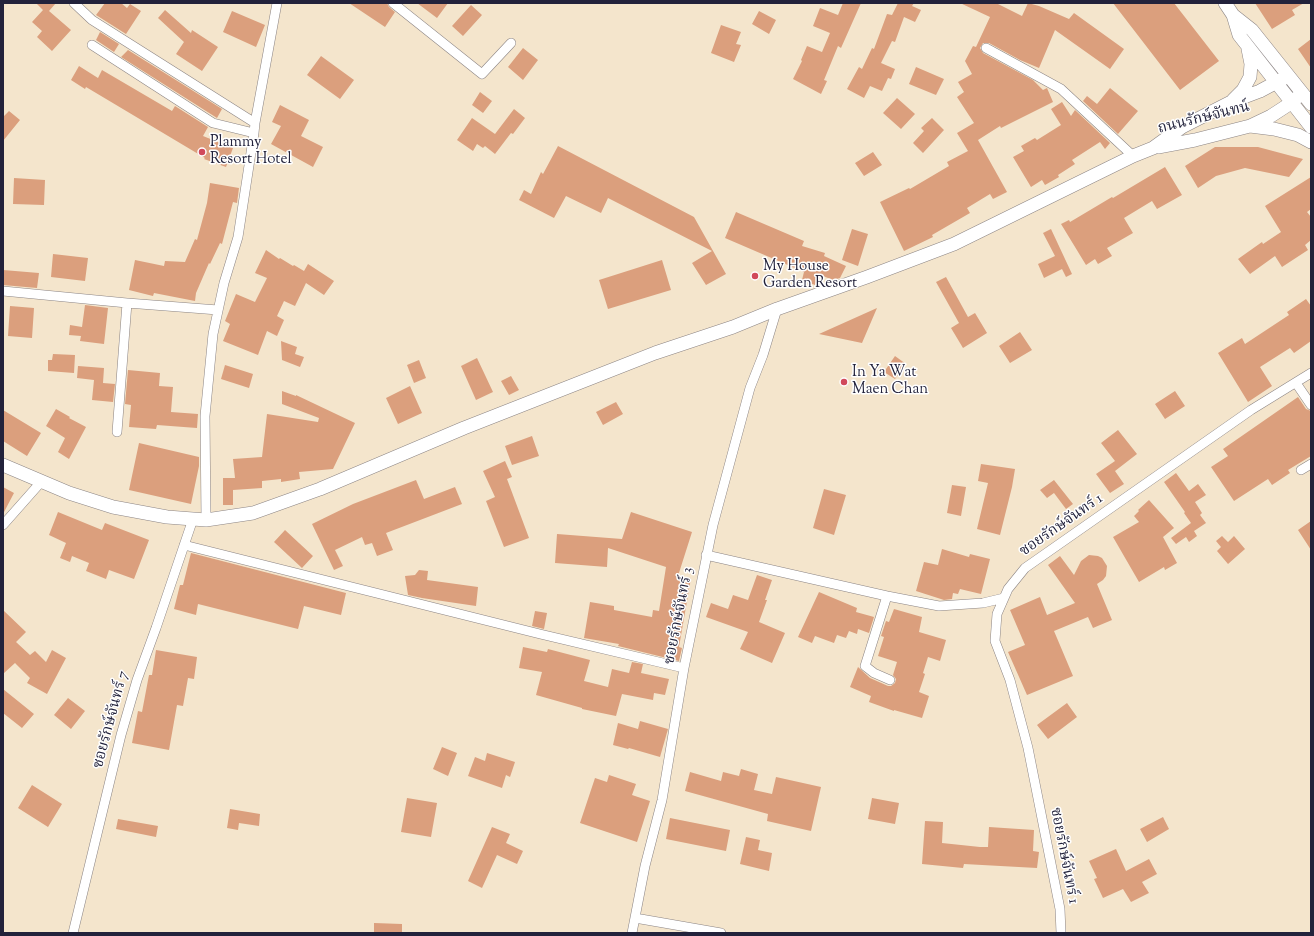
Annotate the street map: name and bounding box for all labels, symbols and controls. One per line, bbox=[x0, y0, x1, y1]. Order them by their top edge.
street label: ถนนรักษ์จันทน์ bbox=[1156, 99, 1252, 139]
place label: Plammy Resort Hotel bbox=[210, 134, 292, 169]
marker: Plammy Resort Hotel bbox=[197, 147, 207, 157]
place label: My House Garden Resort bbox=[763, 258, 857, 293]
marker: My House Garden Resort bbox=[750, 271, 760, 281]
place label: In Ya Wat Maen Chan bbox=[852, 364, 928, 399]
marker: In Ya Wat Maen Chan bbox=[839, 377, 849, 387]
street label: ซอยรักษ์จันทร์ 1 bbox=[1017, 491, 1107, 561]
street label: ซอยรักษ์จันทร์ 3 bbox=[662, 566, 698, 666]
street label: ซอยรักษ์จันทร์ 7 bbox=[90, 669, 134, 771]
street label: ซอยรักษ์จันทร์ 1 bbox=[1045, 806, 1081, 906]

